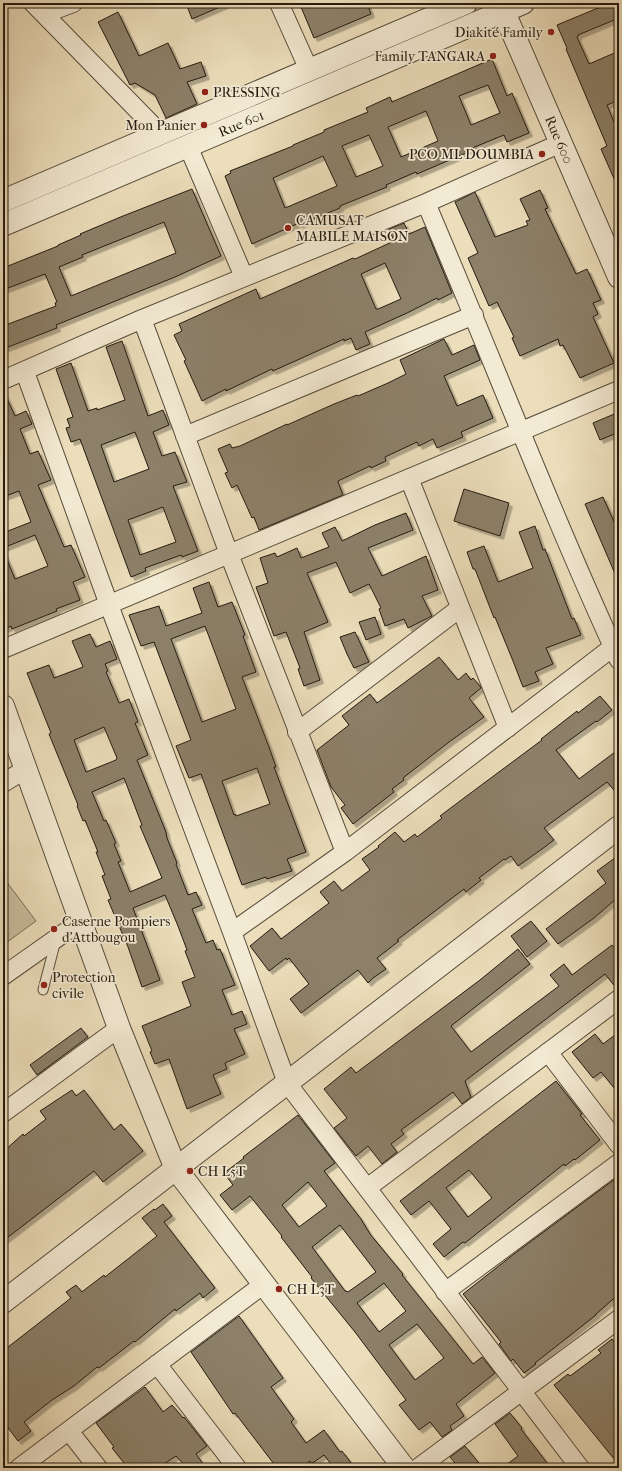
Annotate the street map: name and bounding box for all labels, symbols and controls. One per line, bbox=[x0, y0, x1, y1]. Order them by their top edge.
place label: Diakité Family bbox=[455, 24, 544, 41]
marker: Diakité Family bbox=[546, 27, 556, 37]
place label: Family TANGARA bbox=[374, 48, 486, 65]
marker: Family TANGARA bbox=[488, 51, 498, 61]
place label: PRESSING bbox=[213, 84, 281, 101]
marker: PRESSING bbox=[200, 87, 210, 97]
street label: Rue 601 bbox=[216, 106, 267, 141]
street label: Rue 600 bbox=[541, 113, 577, 166]
place label: Mon Panier bbox=[125, 117, 196, 134]
marker: Mon Panier bbox=[199, 120, 209, 130]
place label: PCO ML DOUMBIA bbox=[409, 146, 535, 163]
marker: PCO ML DOUMBIA bbox=[537, 149, 547, 159]
place label: CAMUSAT MABILE MAISON bbox=[296, 212, 409, 245]
marker: CAMUSAT MABILE MAISON bbox=[283, 223, 293, 233]
place label: Caserne Pompiers d'Attbougou bbox=[62, 913, 170, 946]
marker: Caserne Pompiers d'Attbougou bbox=[49, 924, 59, 934]
place label: Protection civile bbox=[52, 969, 116, 1002]
marker: Protection civile bbox=[39, 980, 49, 990]
place label: CH L5T bbox=[198, 1163, 246, 1180]
marker: CH L5T bbox=[185, 1166, 195, 1176]
place label: CH L3T bbox=[287, 1281, 335, 1298]
marker: CH L3T bbox=[274, 1284, 284, 1294]

